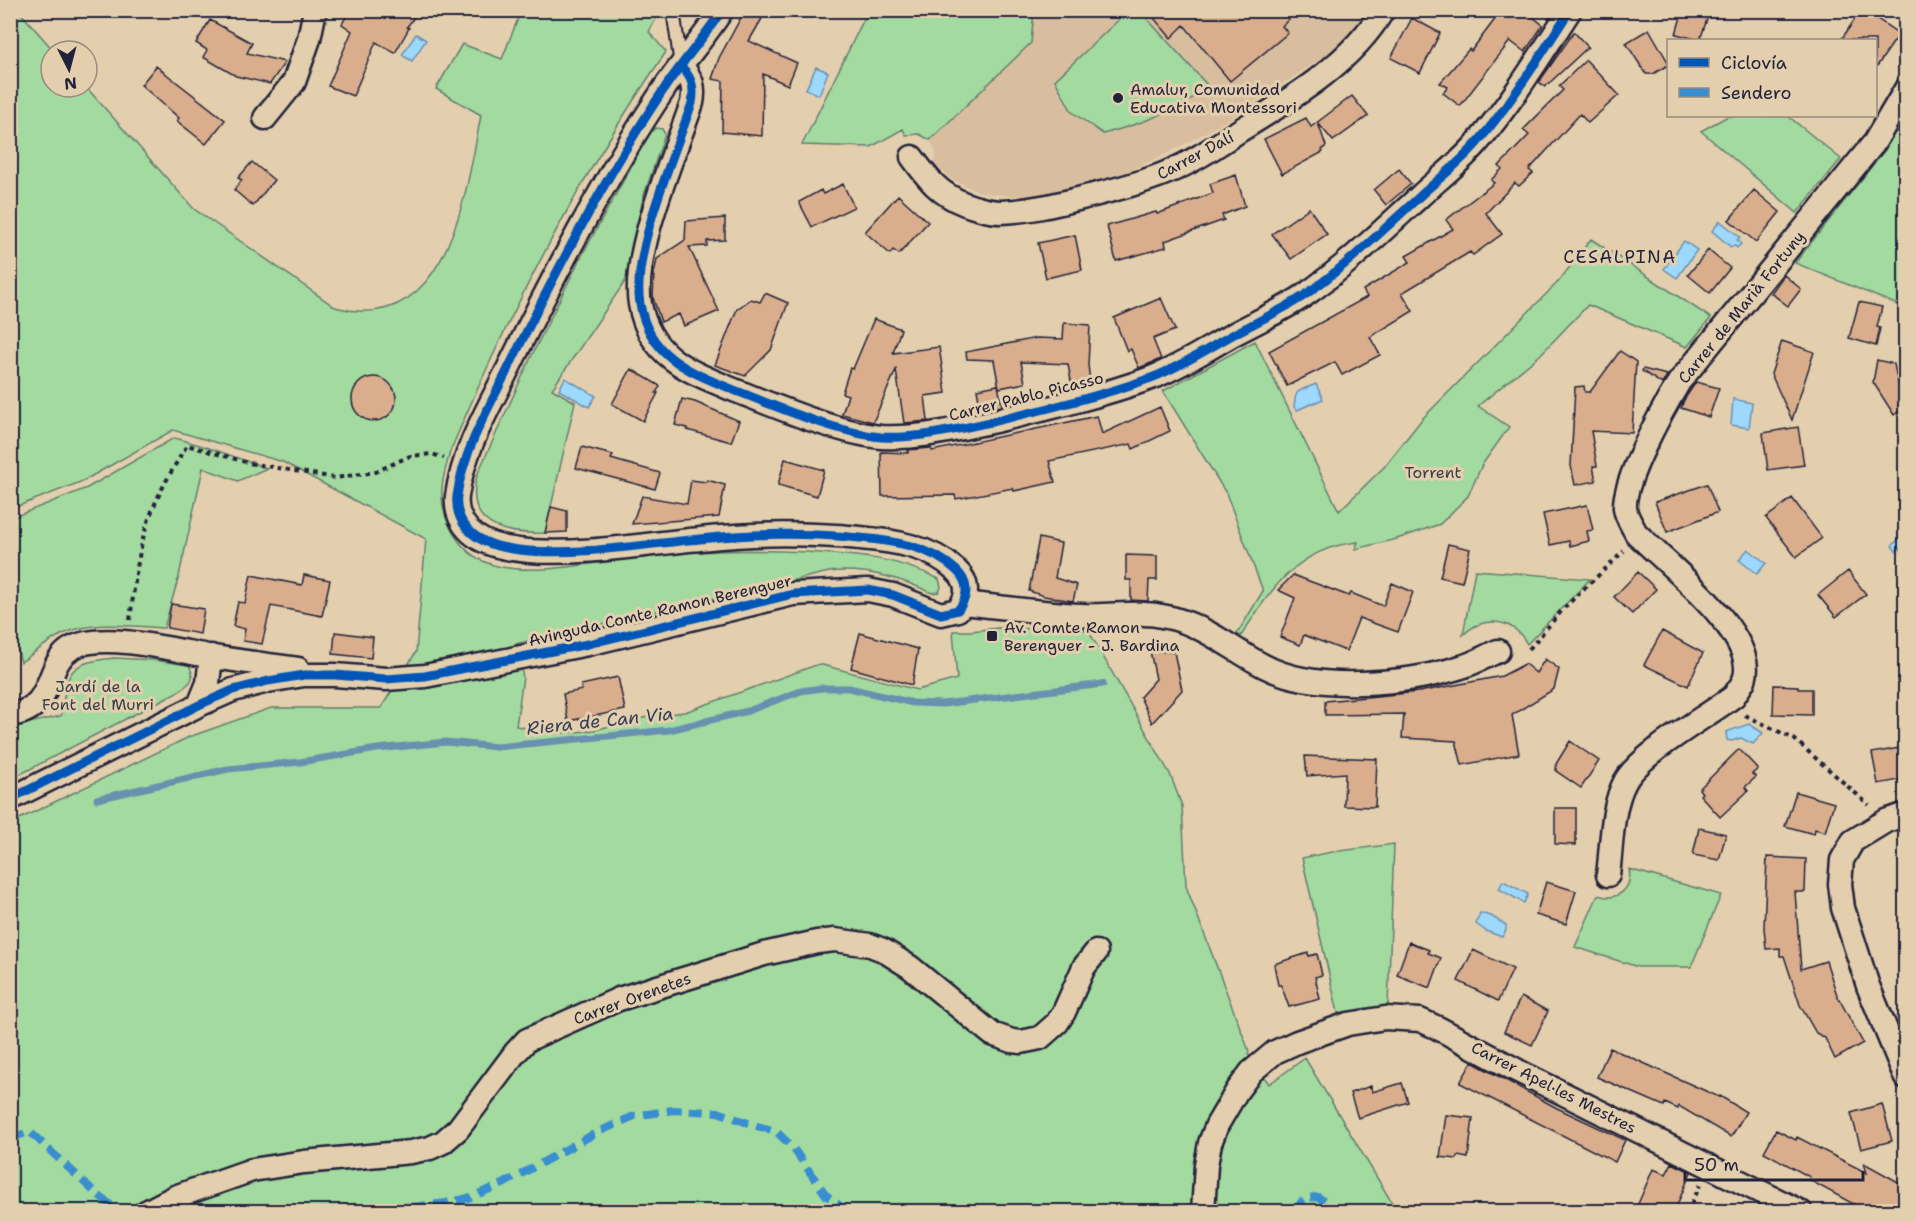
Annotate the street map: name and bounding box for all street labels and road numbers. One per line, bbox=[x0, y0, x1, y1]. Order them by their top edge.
street label: Carrer Dalí bbox=[1153, 126, 1238, 184]
street label: Carrer de Marià Fortuny bbox=[1673, 227, 1810, 388]
street label: Carrer Pablo Picasso bbox=[947, 367, 1106, 426]
street label: Avinguda Comte Ramon Berenguer bbox=[526, 570, 794, 651]
street label: Carrer Orenetes bbox=[570, 967, 694, 1029]
street label: Carrer Apel·les Mestres bbox=[1468, 1037, 1640, 1138]

